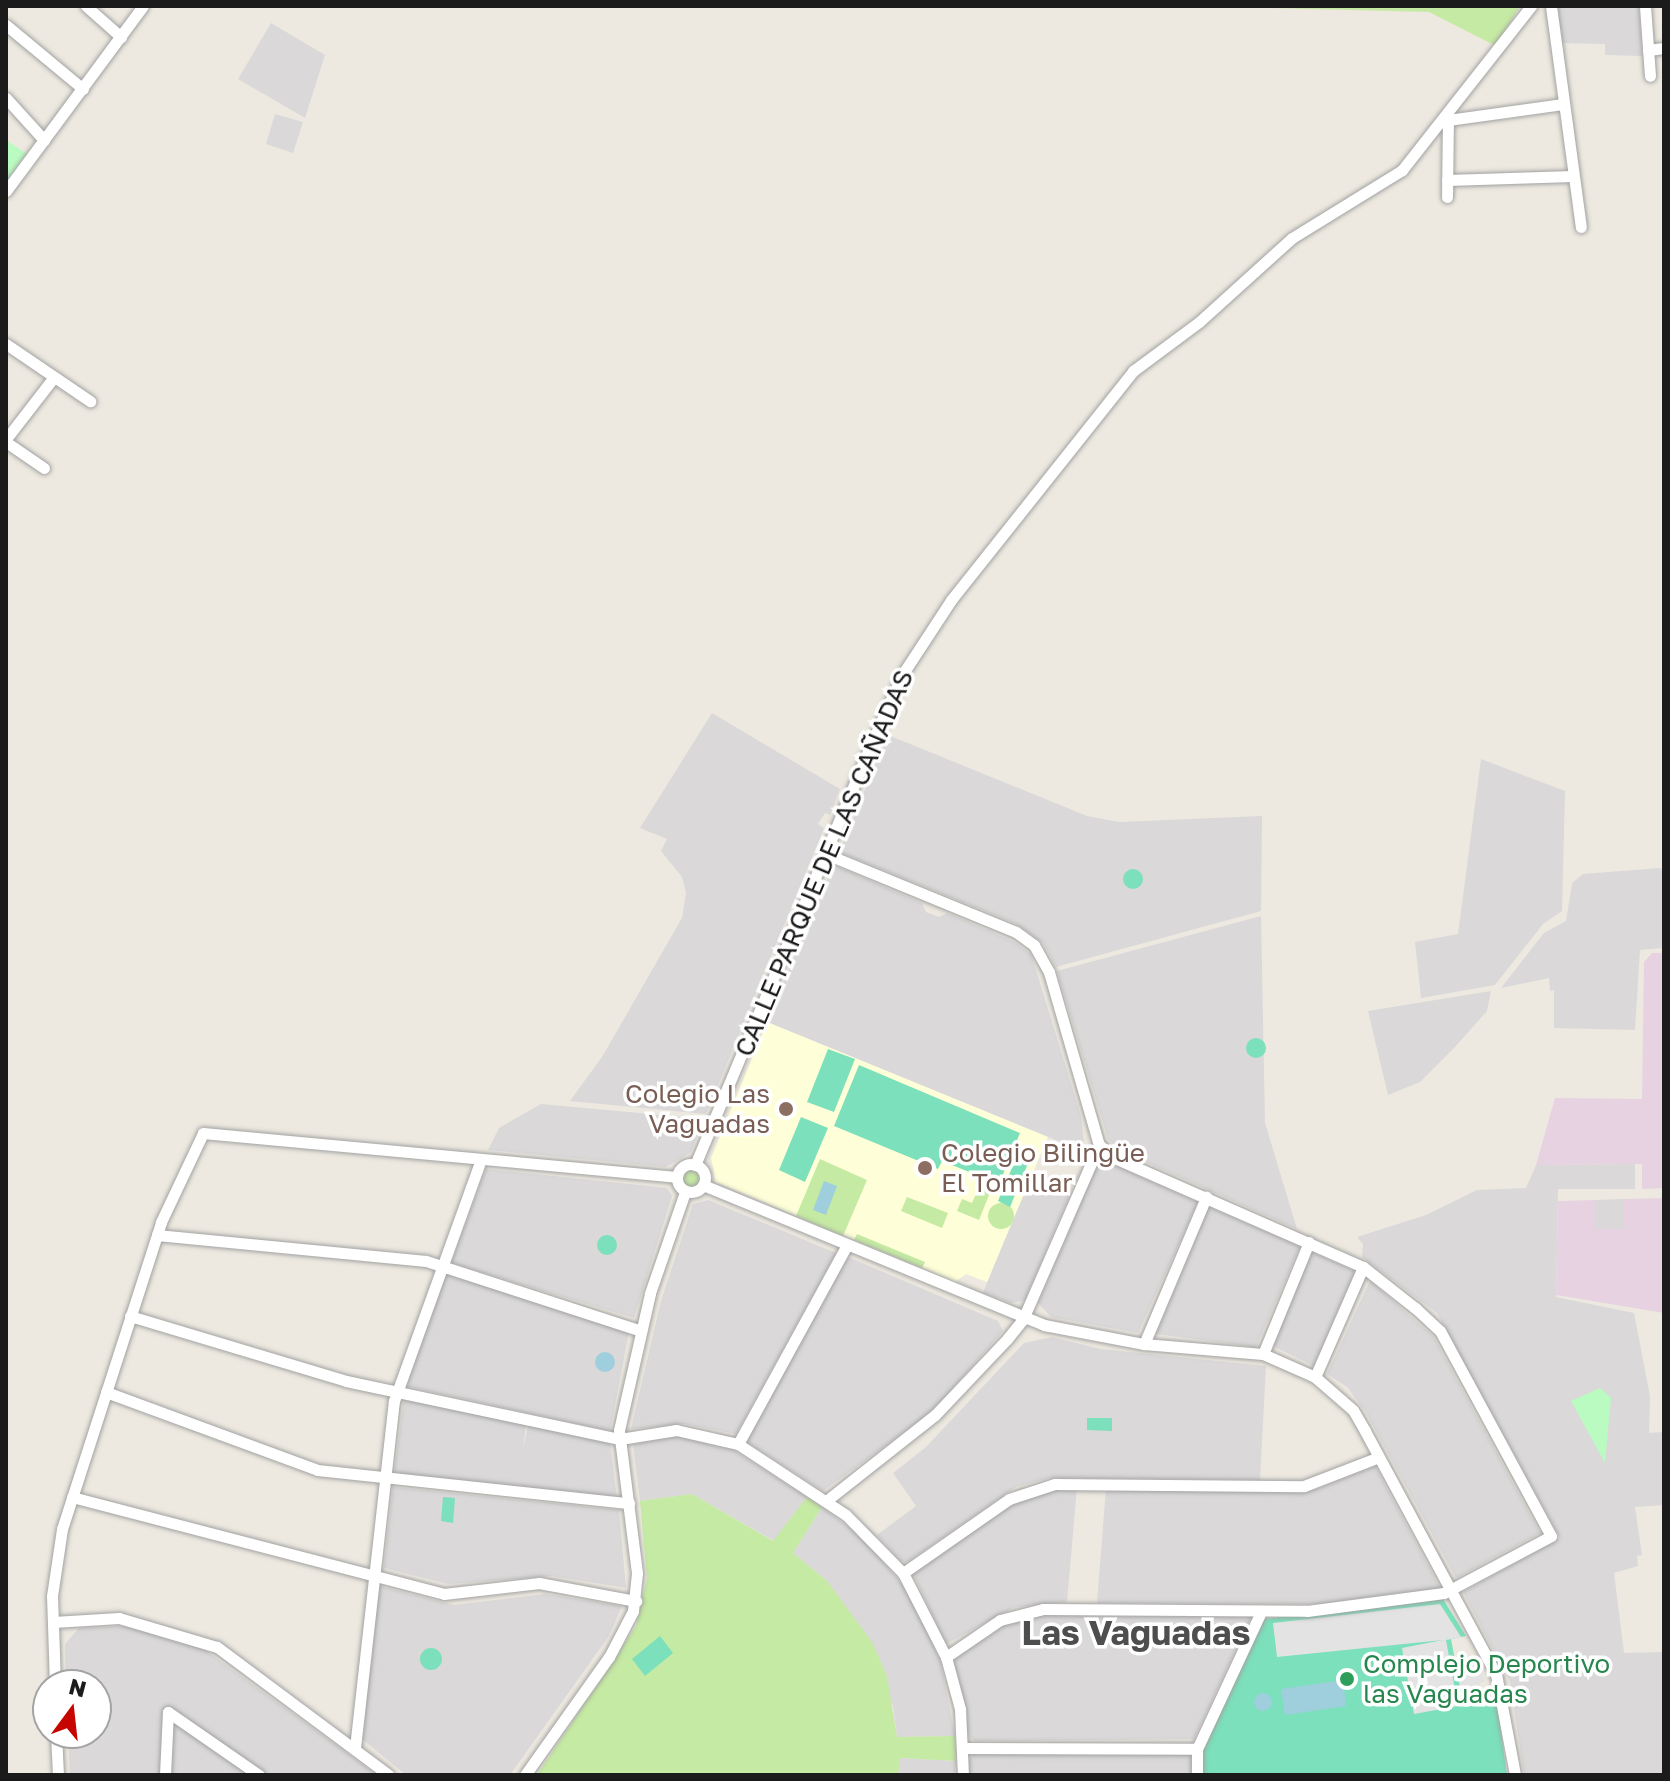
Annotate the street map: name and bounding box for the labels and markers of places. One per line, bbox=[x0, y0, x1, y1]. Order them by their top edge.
place label: Colegio Las Vaguadas bbox=[625, 1078, 770, 1140]
marker: Colegio Las Vaguadas bbox=[777, 1100, 795, 1118]
place label: Colegio Bilingüe El Tomillar bbox=[941, 1137, 1145, 1198]
marker: Colegio Bilingüe El Tomillar bbox=[916, 1159, 934, 1177]
place label: Complejo Deportivo las Vaguadas bbox=[1363, 1648, 1610, 1710]
marker: Complejo Deportivo las Vaguadas bbox=[1338, 1670, 1356, 1688]

